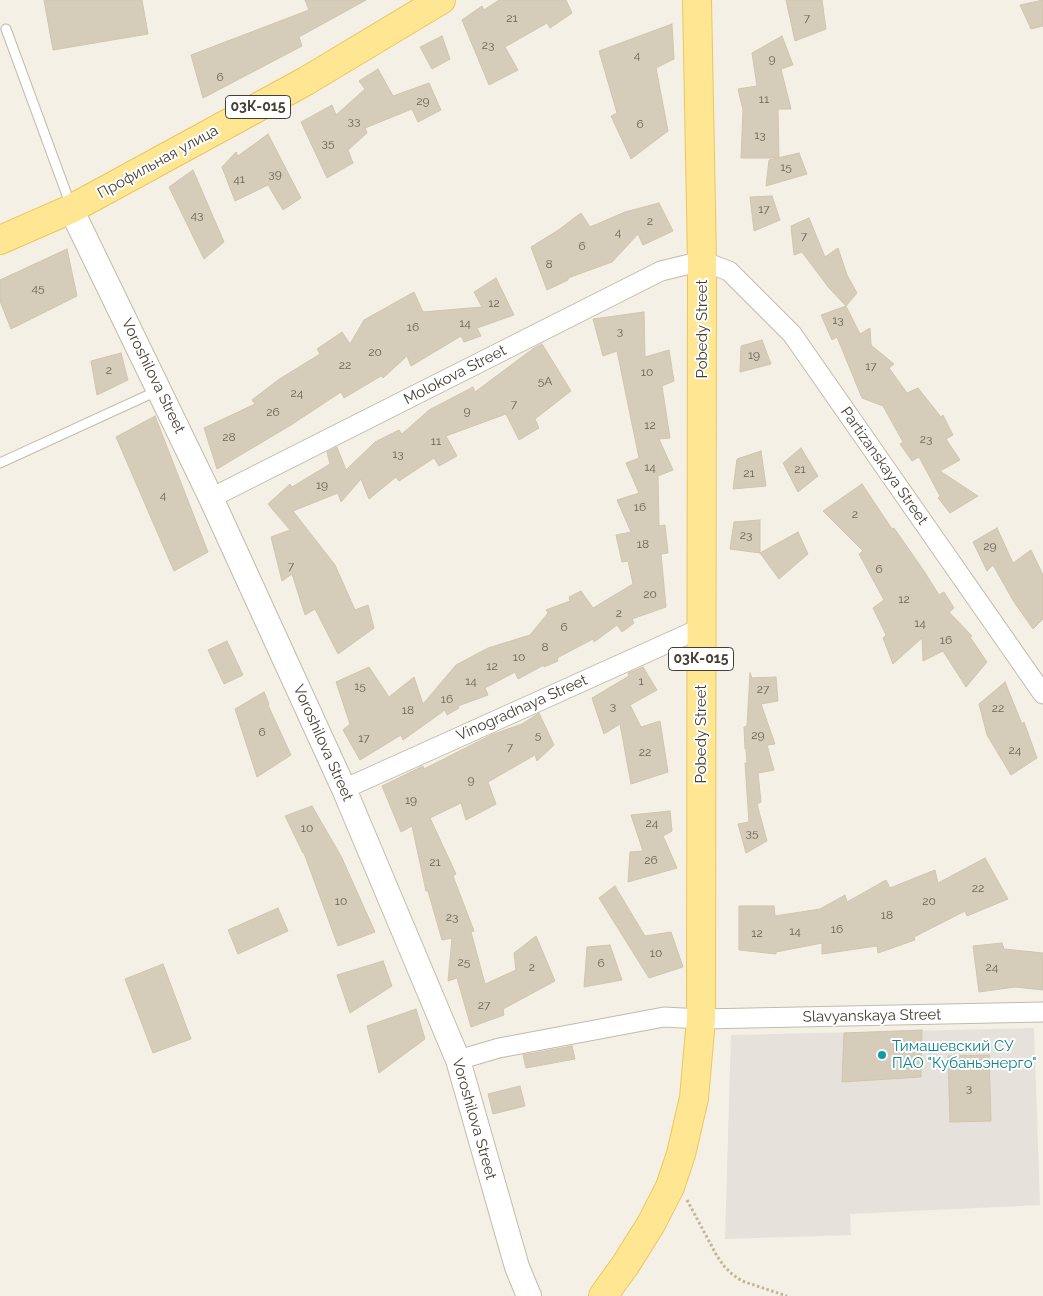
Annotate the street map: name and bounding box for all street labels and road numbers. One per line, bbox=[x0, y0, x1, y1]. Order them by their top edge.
road number: 03К-015 bbox=[226, 95, 290, 118]
street label: Профильная улица bbox=[95, 121, 221, 203]
street label: Pobedy Street bbox=[693, 279, 711, 379]
street label: Voroshilova Street bbox=[117, 316, 189, 436]
street label: Molokova Street bbox=[401, 341, 509, 409]
street label: Partizanskaya Street bbox=[837, 404, 931, 528]
road number: 03К-015 bbox=[668, 648, 734, 671]
street label: Vinogradnaya Street bbox=[454, 671, 590, 745]
street label: Voroshilova Street bbox=[289, 682, 357, 804]
street label: Pobedy Street bbox=[692, 684, 710, 784]
street label: Slavyanskaya Street bbox=[803, 1006, 941, 1026]
street label: Voroshilova Street bbox=[448, 1056, 500, 1182]

